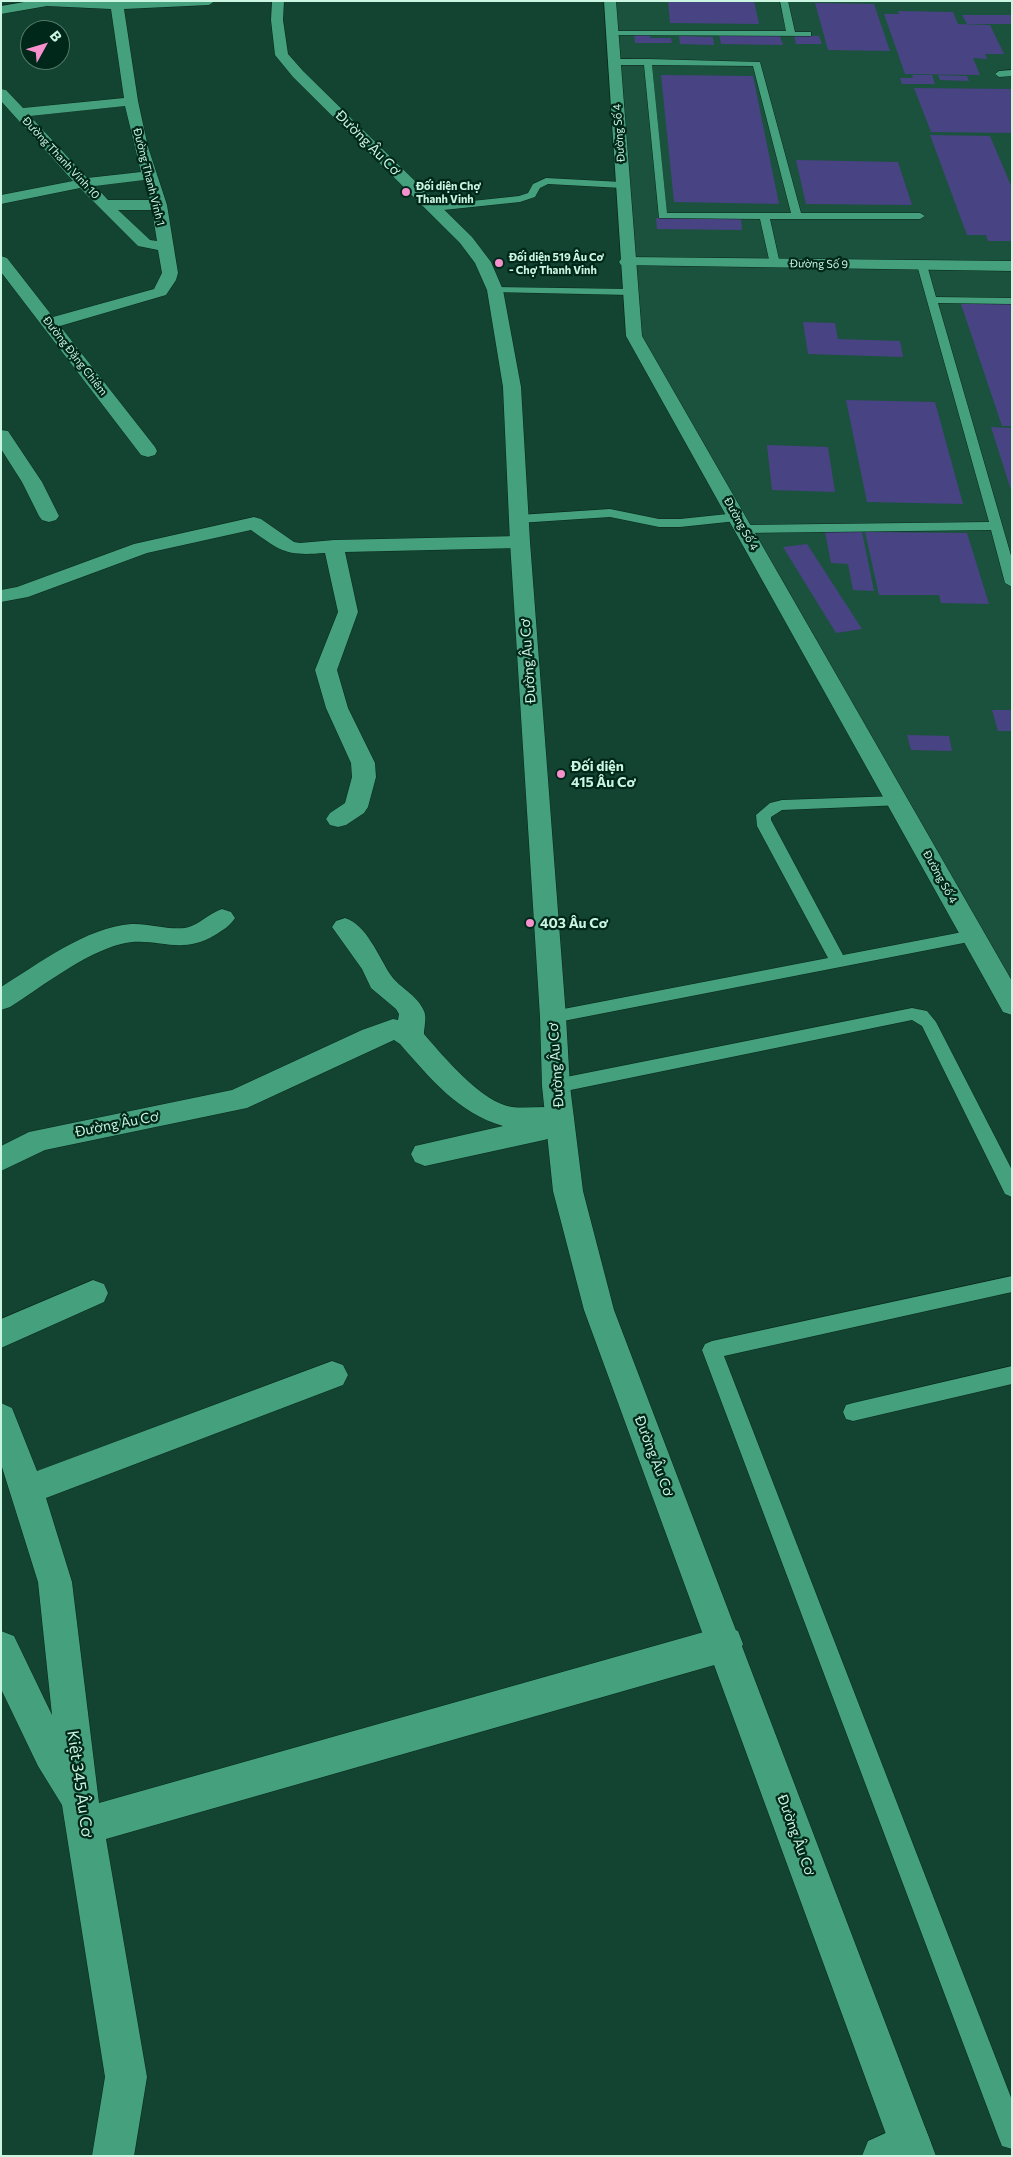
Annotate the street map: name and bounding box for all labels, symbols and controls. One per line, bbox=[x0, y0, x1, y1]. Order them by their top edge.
north arrow bbox=[20, 20, 70, 70]
text: B bbox=[47, 27, 66, 45]
street label: Đường Số 4 bbox=[610, 104, 628, 162]
street label: Đường Âu Cơ bbox=[332, 107, 404, 179]
street label: Đường Thanh Vinh 10 bbox=[20, 114, 102, 202]
street label: Đường Thanh Vinh 1 bbox=[130, 127, 168, 227]
place label: Đối diện Chợ Thanh Vinh bbox=[416, 179, 481, 205]
marker: Đối diện Chợ Thanh Vinh bbox=[400, 186, 412, 198]
place label: Đối diện 519 Âu Cơ - Chợ Thanh Vinh bbox=[509, 250, 604, 276]
marker: Đối diện 519 Âu Cơ - Chợ Thanh Vinh bbox=[493, 257, 505, 269]
street label: Đường Số 9 bbox=[790, 257, 848, 271]
street label: Đường Đặng Chiêm bbox=[40, 314, 110, 398]
street label: Đường Số 4 bbox=[721, 495, 761, 553]
street label: Đường Âu Cơ bbox=[517, 618, 539, 704]
place label: Đối diện 415 Âu Cơ bbox=[571, 758, 636, 790]
marker: Đối diện 415 Âu Cơ bbox=[555, 768, 567, 780]
street label: Đường Số 4 bbox=[920, 848, 960, 906]
place label: 403 Âu Cơ bbox=[540, 915, 608, 931]
marker: 403 Âu Cơ bbox=[524, 917, 536, 929]
street label: Đường Âu Cơ bbox=[545, 1022, 567, 1108]
street label: Đường Âu Cơ bbox=[74, 1108, 160, 1140]
street label: Đường Âu Cơ bbox=[631, 1413, 677, 1499]
street label: Kiệt 345 Âu Cơ bbox=[63, 1729, 97, 1839]
street label: Đường Âu Cơ bbox=[774, 1792, 818, 1878]

